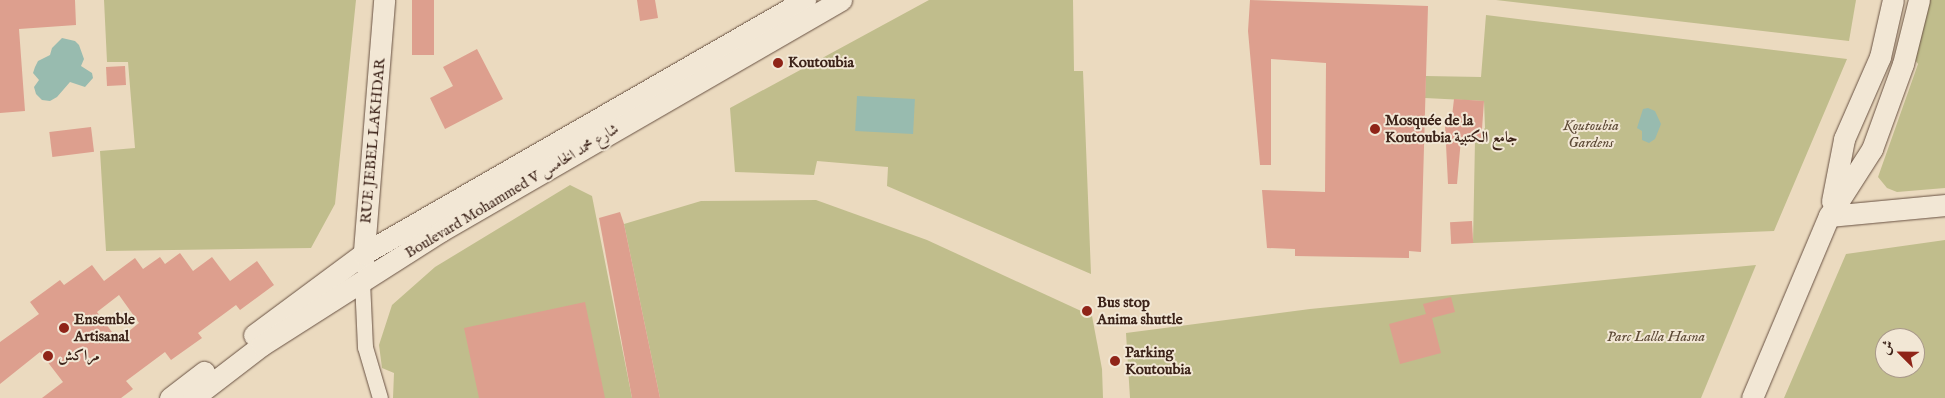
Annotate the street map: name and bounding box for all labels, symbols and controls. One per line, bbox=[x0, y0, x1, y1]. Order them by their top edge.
place label: Koutoubia bbox=[788, 54, 854, 72]
marker: Koutoubia bbox=[772, 57, 784, 69]
street label: RUE JEBEL LAKHDAR bbox=[357, 58, 389, 224]
place label: Mosquée de la Koutoubia جامع الكتبية bbox=[1385, 111, 1517, 146]
park label: Koutoubia Gardens bbox=[1563, 116, 1619, 151]
street label: Boulevard Mohammed V شارع محمد الخامس bbox=[402, 120, 622, 262]
marker: Mosquée de la Koutoubia جامع الكتبية bbox=[1369, 123, 1381, 135]
place label: Bus stop Anima shuttle bbox=[1097, 293, 1183, 328]
marker: Bus stop Anima shuttle bbox=[1081, 305, 1093, 317]
place label: Ensemble Artisanal bbox=[74, 310, 135, 345]
marker: Ensemble Artisanal bbox=[58, 322, 70, 334]
park label: Parc Lalla Hasna bbox=[1607, 328, 1705, 346]
north arrow bbox=[1875, 328, 1925, 378]
text: ش bbox=[1876, 338, 1898, 357]
place label: Parking Koutoubia bbox=[1125, 343, 1191, 378]
place label: مراكش bbox=[58, 347, 100, 365]
marker: مراكش bbox=[42, 350, 54, 362]
marker: Parking Koutoubia bbox=[1109, 355, 1121, 367]

